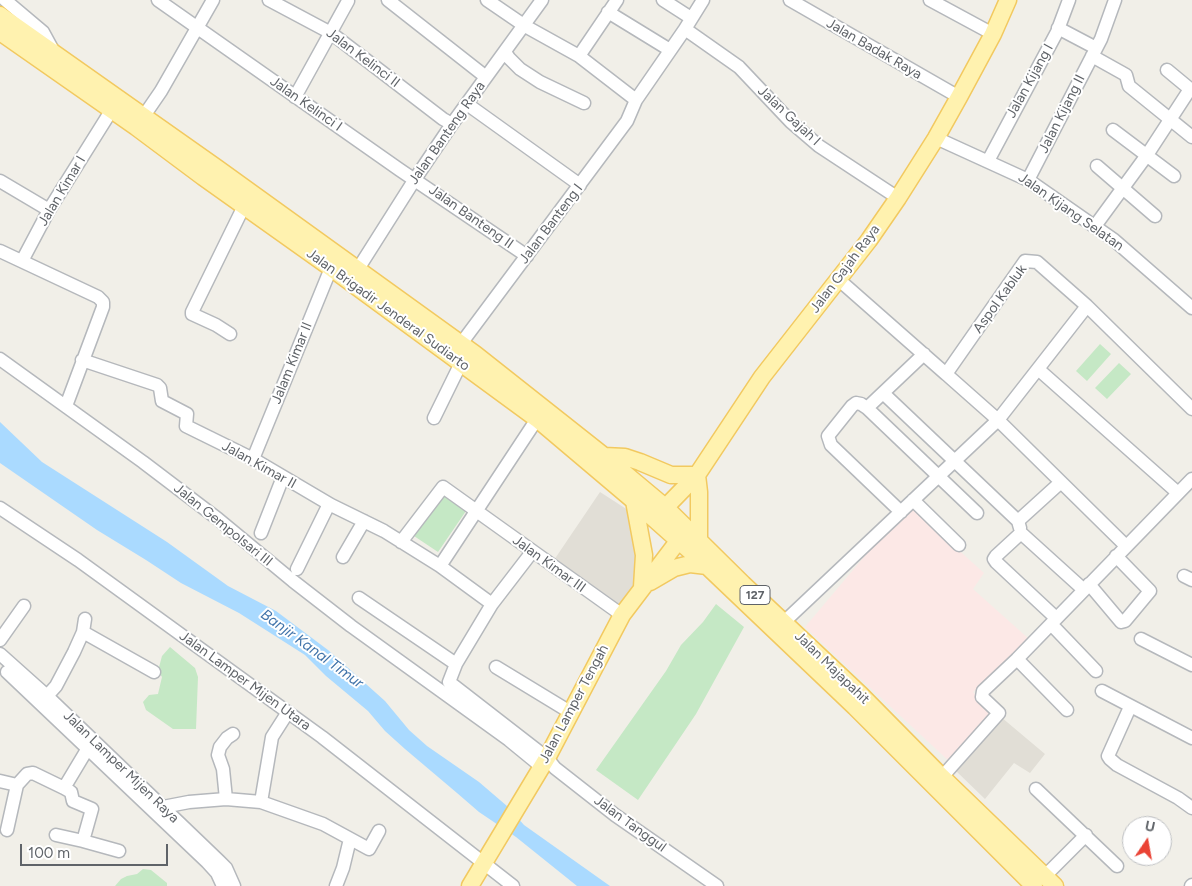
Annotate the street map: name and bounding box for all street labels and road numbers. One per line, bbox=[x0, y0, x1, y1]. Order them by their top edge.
street label: Jalan Badak Raya bbox=[823, 15, 925, 83]
street label: Jalan Kelinci II bbox=[323, 25, 403, 91]
street label: Jalan Kijang I bbox=[1003, 41, 1057, 121]
street label: Jalan Kijang II bbox=[1035, 72, 1089, 156]
street label: Jalan Kelinci I bbox=[267, 73, 345, 135]
street label: Jalan Banteng Raya bbox=[405, 78, 489, 188]
street label: Jalan Gajah I bbox=[754, 83, 824, 149]
street label: Jalan Kimar I bbox=[35, 153, 89, 229]
street label: Jalan Kijang Selatan bbox=[1015, 169, 1127, 255]
street label: Jalan Banteng I bbox=[516, 181, 586, 267]
street label: Jalan Banteng II bbox=[426, 182, 516, 252]
street label: Jalan Gajah Raya bbox=[806, 222, 884, 316]
street label: Jalan Brigadir Jenderal Sudiarto bbox=[303, 245, 473, 375]
street label: Aspol Kabluk bbox=[970, 262, 1030, 336]
street label: Jalam Kimar II bbox=[268, 320, 316, 406]
street label: Jalan Kimar II bbox=[219, 438, 299, 492]
street label: Jalan Gempolsari III bbox=[170, 480, 276, 570]
street label: Jalan Kimar III bbox=[509, 532, 589, 596]
road number: 127 bbox=[740, 586, 770, 604]
street label: Jalan Lamper Mijen Utara bbox=[176, 628, 314, 734]
street label: Jalan Majapahit bbox=[791, 628, 873, 708]
street label: Jalan Lamper Tengah bbox=[536, 642, 612, 766]
street label: Jalan Lamper Mijen Raya bbox=[60, 707, 182, 827]
street label: Jalan Tanggul bbox=[591, 792, 669, 856]

